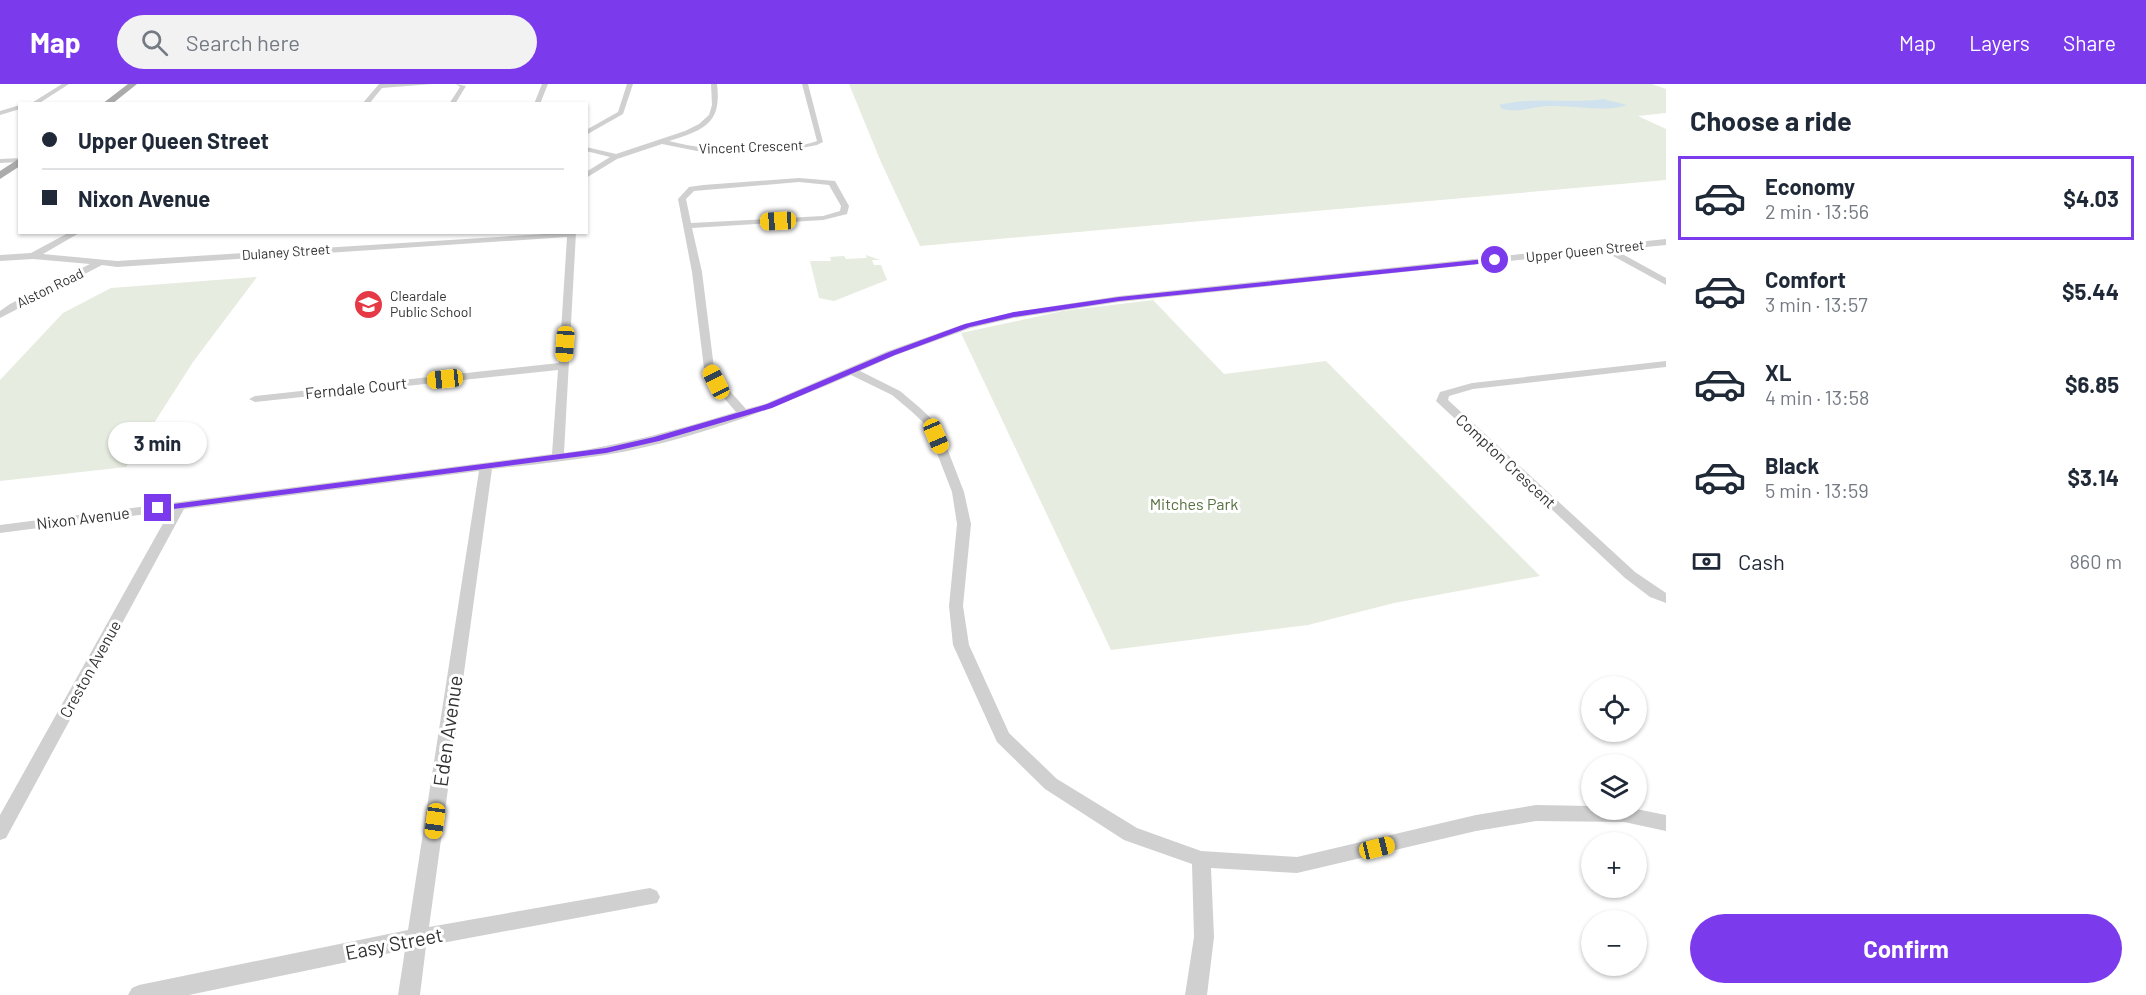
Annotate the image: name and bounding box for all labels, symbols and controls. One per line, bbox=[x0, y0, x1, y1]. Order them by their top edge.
search box bbox=[117, 15, 537, 69]
text: Map bbox=[30, 25, 81, 59]
icon: search bbox=[138, 26, 171, 59]
text: Search here bbox=[186, 29, 300, 55]
text: Map bbox=[1899, 30, 1936, 55]
text: Layers bbox=[1969, 30, 2030, 55]
text: Share bbox=[2063, 30, 2116, 55]
text: Choose a ride bbox=[1690, 104, 1852, 136]
text: Upper Queen Street bbox=[78, 127, 269, 153]
street label: Vincent Crescent bbox=[699, 136, 803, 157]
icon: car bbox=[1693, 171, 1747, 225]
text: Economy bbox=[1765, 173, 1855, 199]
text: Nixon Avenue bbox=[78, 185, 210, 211]
text: $4.03 bbox=[2063, 185, 2119, 211]
text: 2 min · 13:56 bbox=[1765, 199, 1869, 223]
car bbox=[760, 211, 796, 231]
street label: Upper Queen Street bbox=[1525, 236, 1645, 265]
street label: Dulaney Street bbox=[241, 240, 331, 263]
route start bbox=[1481, 246, 1508, 273]
street label: Alston Road bbox=[14, 264, 86, 311]
icon: car bbox=[1693, 264, 1747, 318]
text: Comfort bbox=[1765, 266, 1846, 292]
text: $5.44 bbox=[2062, 278, 2119, 304]
place label: Cleardale Public School bbox=[390, 287, 472, 320]
school or university icon: Cleardale Public School bbox=[353, 288, 385, 320]
text: 3 min · 13:57 bbox=[1765, 292, 1868, 316]
car bbox=[555, 325, 575, 363]
icon: car bbox=[1693, 357, 1747, 411]
text: XL bbox=[1765, 359, 1791, 385]
car bbox=[700, 362, 732, 402]
car bbox=[426, 368, 464, 390]
text: $6.85 bbox=[2065, 371, 2119, 397]
street label: Ferndale Court bbox=[304, 373, 408, 402]
text: 4 min · 13:58 bbox=[1765, 385, 1869, 409]
street label: Compton Crescent bbox=[1453, 410, 1560, 512]
car bbox=[921, 416, 951, 456]
callout: 3 min bbox=[108, 421, 207, 463]
text: 3 min bbox=[134, 431, 181, 455]
icon: car bbox=[1693, 450, 1747, 504]
text: Black bbox=[1765, 452, 1819, 478]
text: $3.14 bbox=[2067, 464, 2119, 490]
text: 5 min · 13:59 bbox=[1765, 478, 1869, 502]
route end bbox=[144, 494, 171, 521]
park label: Mitches Park bbox=[1150, 494, 1238, 513]
street label: Nixon Avenue bbox=[35, 502, 131, 533]
icon: cash bbox=[1690, 545, 1723, 578]
text: Cash bbox=[1738, 548, 1785, 574]
text: 860 m bbox=[2069, 549, 2122, 573]
street label: Creston Avenue bbox=[55, 617, 124, 721]
street label: Eden Avenue bbox=[427, 674, 467, 788]
map controls bbox=[1581, 676, 1647, 976]
button: locate bbox=[1581, 676, 1647, 742]
button: layers bbox=[1581, 754, 1647, 820]
car bbox=[424, 802, 446, 840]
button: + bbox=[1581, 832, 1647, 898]
car bbox=[1357, 835, 1397, 861]
button: − bbox=[1581, 910, 1647, 976]
button: Confirm bbox=[1690, 914, 2122, 983]
street label: Easy Street bbox=[343, 922, 445, 964]

